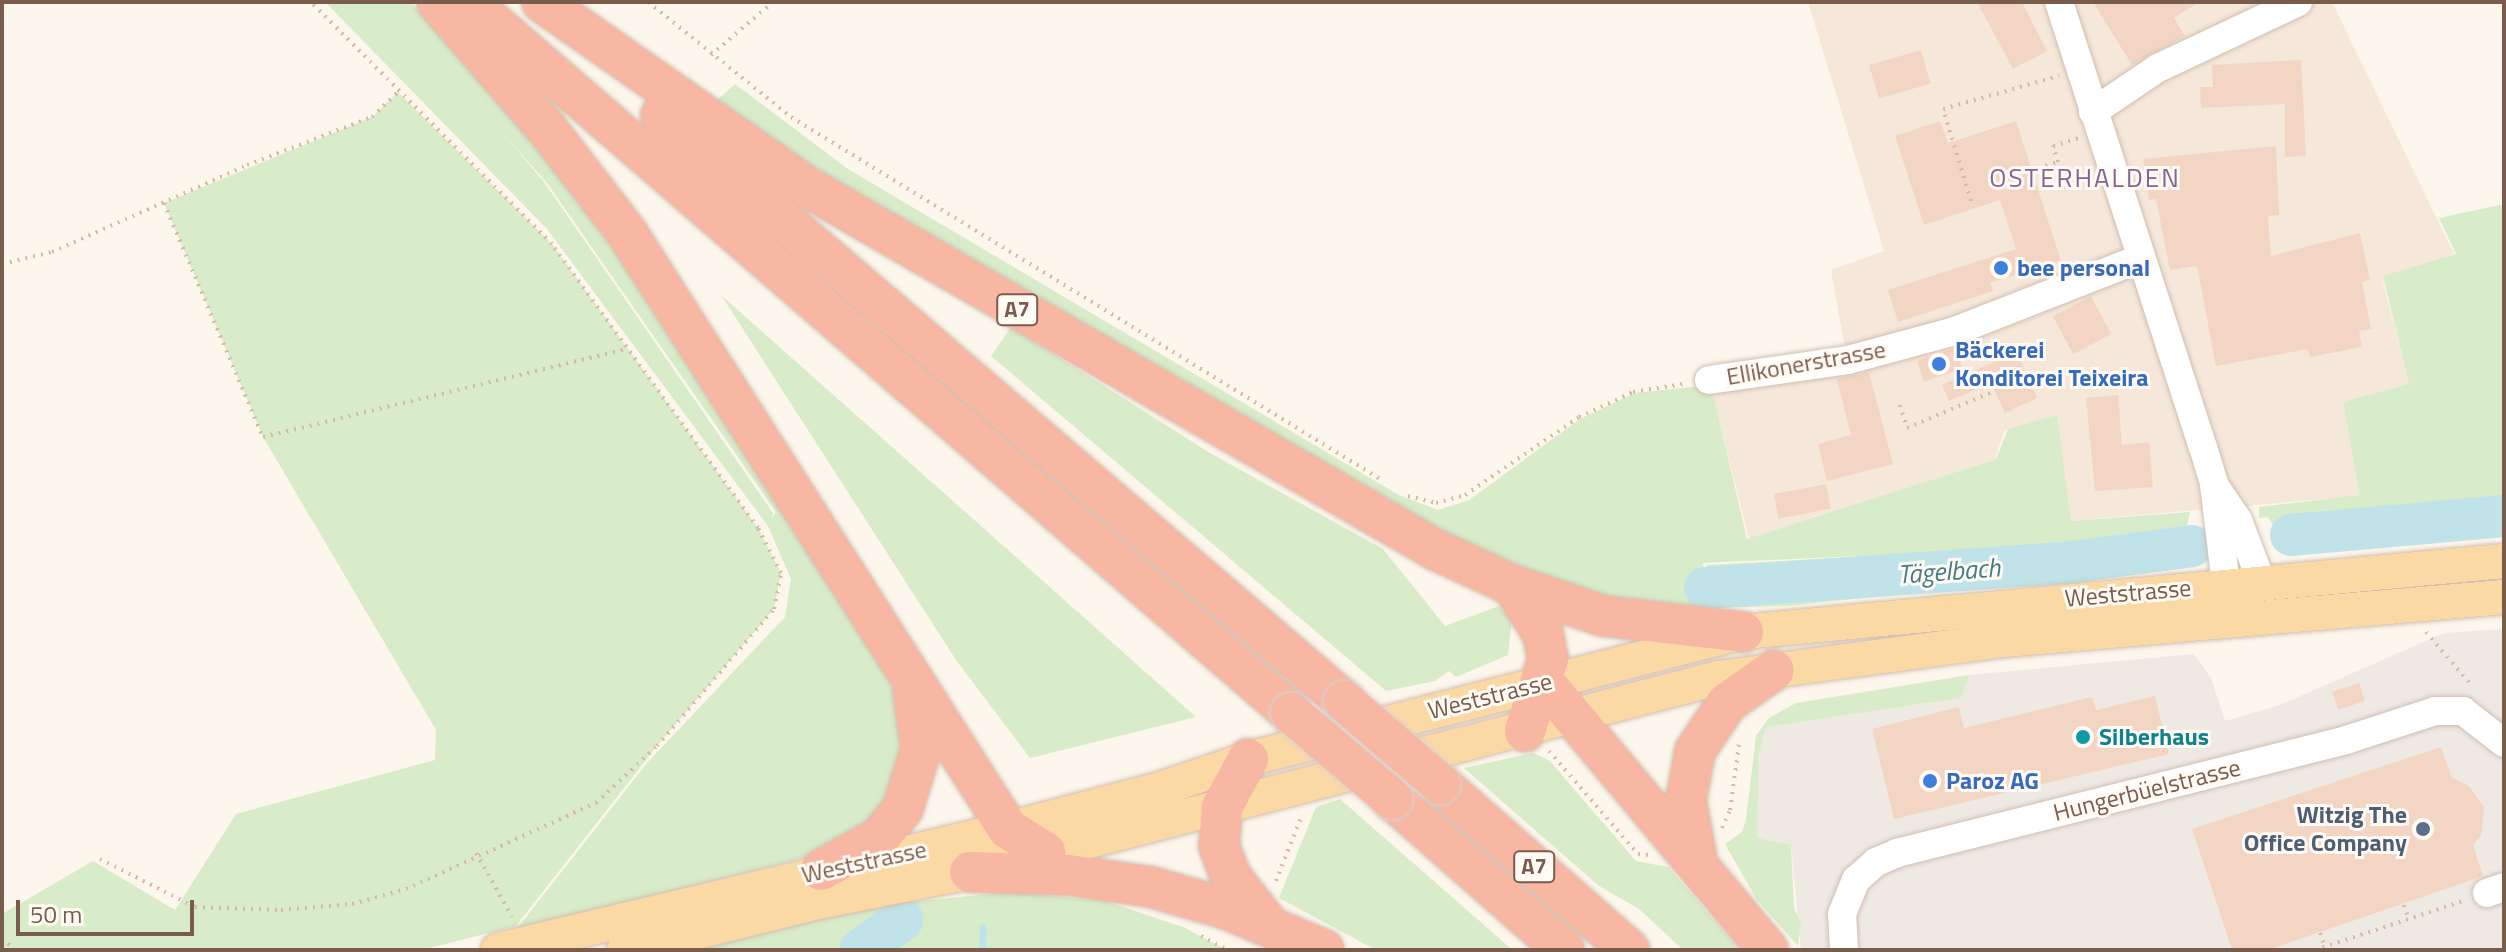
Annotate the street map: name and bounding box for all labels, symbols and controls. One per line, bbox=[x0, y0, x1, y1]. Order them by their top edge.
district label: OSTERHALDEN bbox=[1989, 162, 2181, 194]
place label: bee personal bbox=[2017, 254, 2150, 282]
marker: bee personal bbox=[1992, 259, 2010, 277]
road number: A7 bbox=[995, 292, 1039, 328]
street label: Ellikonerstrasse bbox=[1724, 335, 1888, 391]
place label: Bäckerei Konditorei Teixeira bbox=[1955, 336, 2149, 392]
marker: Bäckerei Konditorei Teixeira bbox=[1930, 355, 1948, 373]
water label: Tägelbach bbox=[1897, 552, 2001, 590]
street label: Weststrasse bbox=[2064, 573, 2192, 613]
street label: Weststrasse bbox=[1425, 667, 1555, 725]
place label: Silberhaus bbox=[2099, 723, 2209, 751]
marker: Silberhaus bbox=[2074, 728, 2092, 746]
street label: Hungerbüelstrasse bbox=[2050, 753, 2244, 827]
place label: Paroz AG bbox=[1946, 767, 2039, 795]
marker: Paroz AG bbox=[1921, 772, 1939, 790]
place label: Witzig The Office Company bbox=[2244, 801, 2407, 857]
marker: Witzig The Office Company bbox=[2414, 820, 2432, 838]
street label: Weststrasse bbox=[799, 835, 929, 889]
road number: A7 bbox=[1512, 849, 1556, 885]
scale bar bbox=[20, 884, 198, 934]
text: 50 m bbox=[30, 896, 82, 932]

